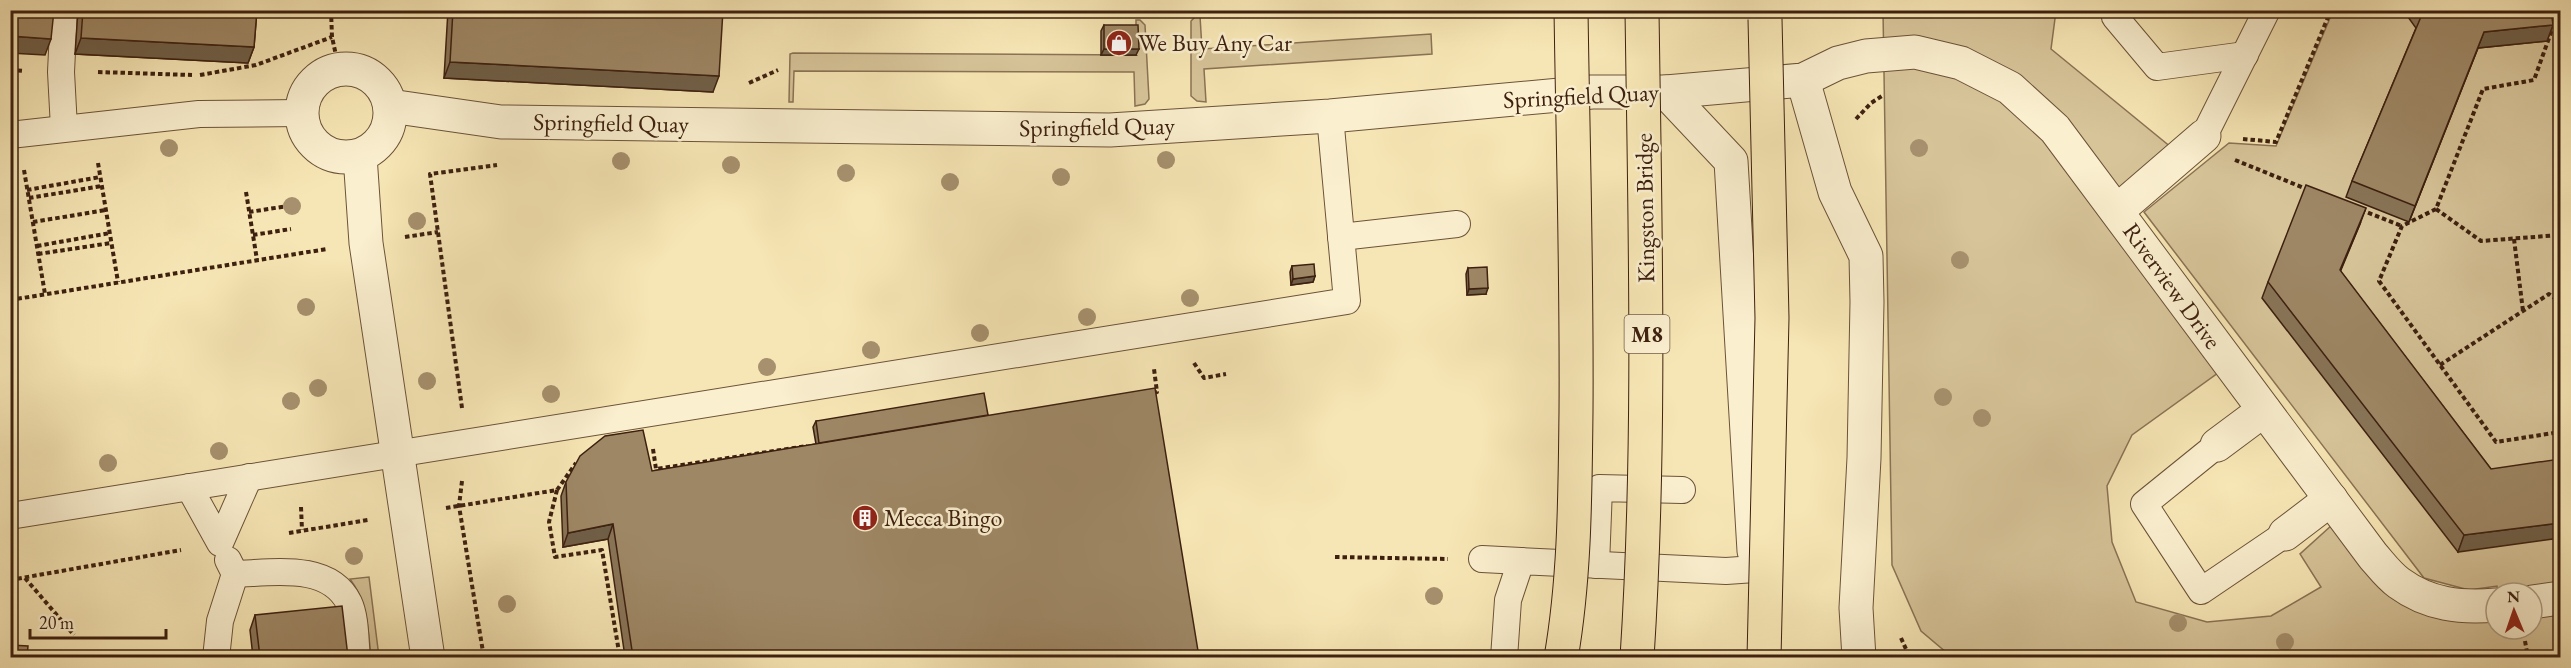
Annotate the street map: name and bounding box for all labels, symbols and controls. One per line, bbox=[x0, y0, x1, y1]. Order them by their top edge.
place label: We Buy Any Car bbox=[1138, 27, 1292, 58]
shop icon: We Buy Any Car bbox=[1104, 28, 1134, 58]
street label: Springfield Quay bbox=[1502, 76, 1660, 115]
street label: Springfield Quay bbox=[533, 106, 690, 139]
street label: Springfield Quay bbox=[1019, 110, 1176, 143]
street label: Kingston Bridge bbox=[1628, 133, 1661, 283]
street label: Riverview Drive bbox=[2116, 217, 2229, 355]
road number: M8 bbox=[1624, 315, 1670, 353]
place label: Mecca Bingo bbox=[884, 502, 1002, 533]
building icon: Mecca Bingo bbox=[850, 503, 880, 533]
north arrow bbox=[2484, 581, 2544, 641]
text: N bbox=[2507, 586, 2520, 607]
scale bar bbox=[30, 602, 166, 640]
text: 20 m bbox=[39, 611, 74, 634]

